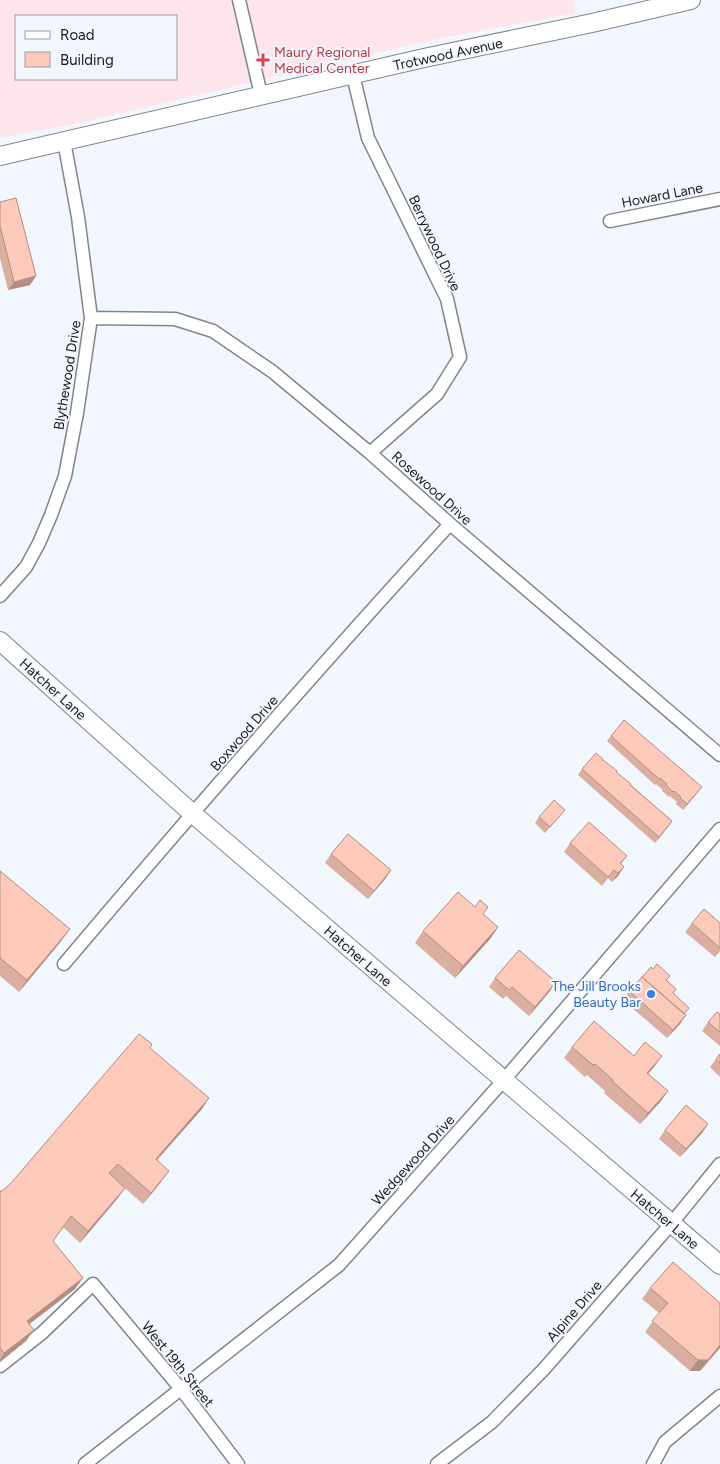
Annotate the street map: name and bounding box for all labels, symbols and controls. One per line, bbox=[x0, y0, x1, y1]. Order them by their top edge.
legend bbox=[15, 15, 178, 80]
text: Road bbox=[60, 26, 95, 44]
street label: Trotwood Avenue bbox=[392, 35, 505, 74]
place label: Maury Regional Medical Center bbox=[274, 44, 370, 77]
text: Building bbox=[60, 51, 114, 69]
marker: Maury Regional Medical Center bbox=[256, 53, 270, 67]
street label: Howard Lane bbox=[620, 179, 705, 212]
street label: Berrywood Drive bbox=[405, 192, 464, 294]
street label: Blythewood Drive bbox=[50, 319, 85, 431]
street label: Rosewood Drive bbox=[388, 448, 475, 529]
street label: Hatcher Lane bbox=[16, 655, 90, 724]
street label: Boxwood Drive bbox=[207, 692, 282, 775]
street label: Hatcher Lane bbox=[320, 922, 395, 991]
place label: The Jill Brooks Beauty Bar bbox=[551, 978, 641, 1011]
marker: The Jill Brooks Beauty Bar bbox=[645, 988, 657, 1000]
street label: Wedgewood Drive bbox=[368, 1111, 459, 1209]
street label: Hatcher Lane bbox=[627, 1186, 703, 1253]
street label: Alpine Drive bbox=[543, 1277, 606, 1345]
street label: West 19th Street bbox=[138, 1318, 217, 1411]

